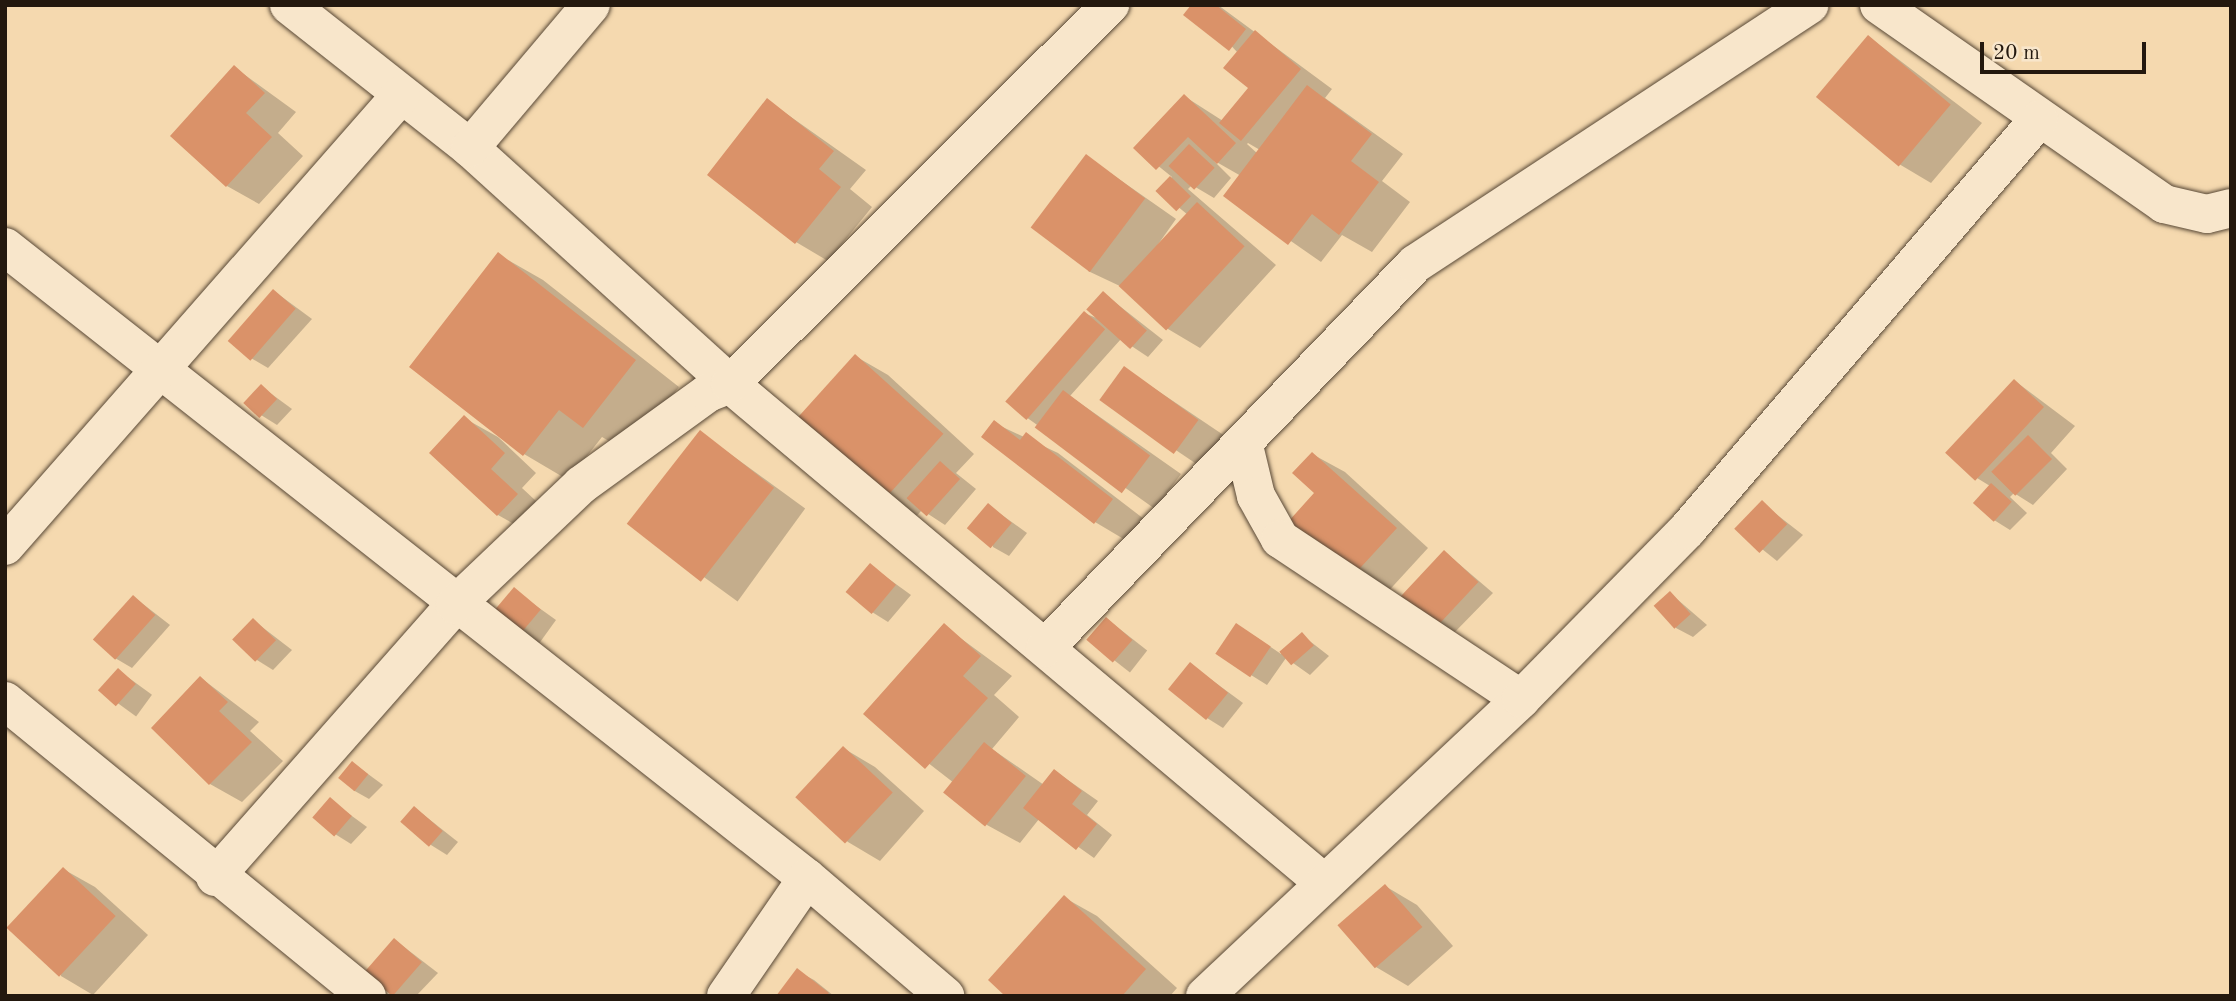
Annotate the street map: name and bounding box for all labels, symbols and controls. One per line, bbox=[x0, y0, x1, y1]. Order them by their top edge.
scale bar bbox=[1984, 28, 2150, 72]
text: 20 m bbox=[1993, 43, 2040, 64]

